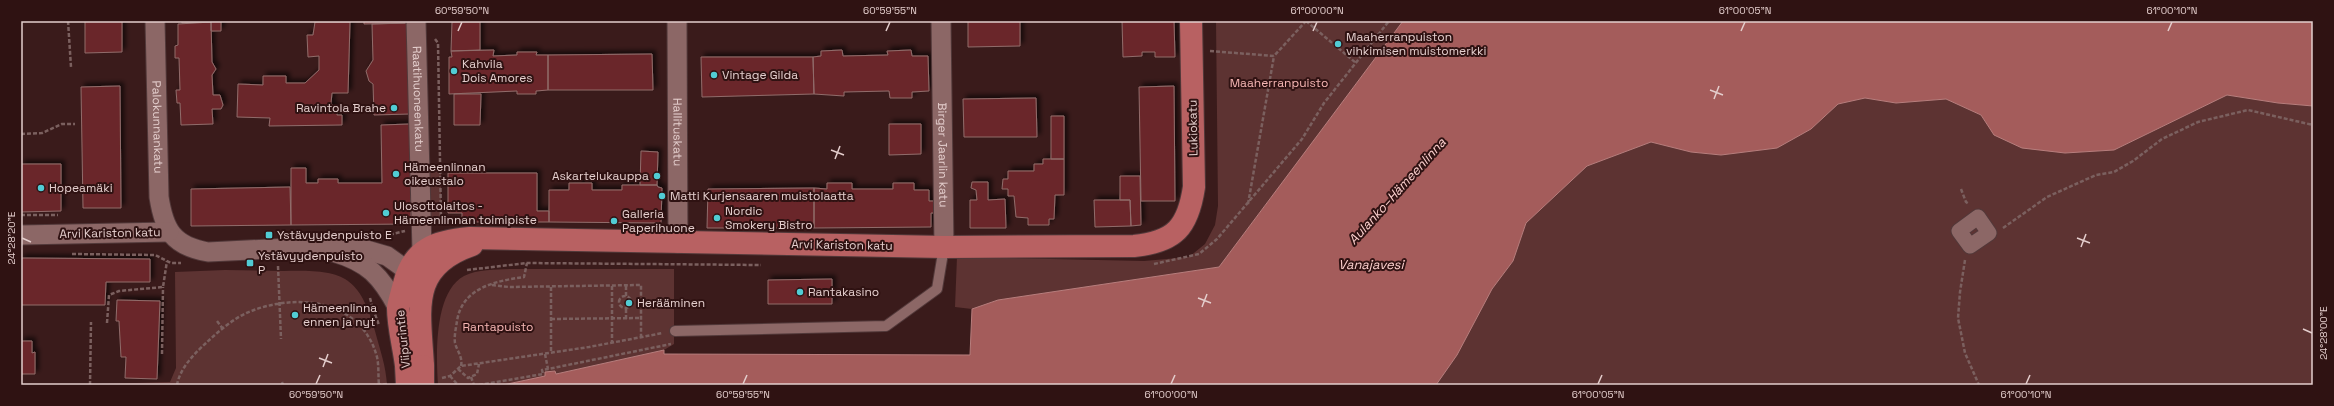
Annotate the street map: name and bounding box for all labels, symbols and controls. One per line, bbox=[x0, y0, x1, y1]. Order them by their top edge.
text: 60°59'50"N bbox=[435, 4, 489, 17]
text: 60°59'55"N bbox=[863, 4, 917, 17]
text: 61°00'00"N bbox=[1290, 4, 1344, 17]
text: 61°00'05"N bbox=[1719, 4, 1771, 17]
text: 61°00'10"N bbox=[2147, 4, 2197, 17]
place label: Maaherranpuiston vihkimisen muistomerkki bbox=[1346, 29, 1487, 59]
marker: Maaherranpuiston vihkimisen muistomerkki bbox=[1333, 39, 1343, 49]
street label: Raatihuoneenkatu bbox=[409, 46, 427, 152]
place label: Kahvila Dois Amores bbox=[462, 56, 533, 86]
marker: Kahvila Dois Amores bbox=[449, 66, 459, 76]
place label: Vintage Gilda bbox=[722, 67, 798, 83]
marker: Vintage Gilda bbox=[709, 70, 719, 80]
park label: Maaherranpuisto bbox=[1230, 75, 1328, 91]
street label: Palokunnankatu bbox=[148, 80, 166, 174]
street label: Hallituskatu bbox=[669, 98, 686, 166]
place label: Ravintola Brahe bbox=[296, 100, 386, 116]
street label: Lukiokatu bbox=[1185, 100, 1201, 156]
street label: Birger Jaarlin katu bbox=[934, 102, 951, 208]
marker: Ravintola Brahe bbox=[389, 103, 399, 113]
water label: Aulanko–Hämeenlinna bbox=[1345, 134, 1450, 248]
place label: Hämeenlinnan oikeustalo bbox=[404, 159, 486, 189]
place label: Askartelukauppa bbox=[552, 168, 649, 184]
marker: Hämeenlinnan oikeustalo bbox=[391, 169, 401, 179]
marker: Askartelukauppa bbox=[652, 171, 662, 181]
place label: Hopeamäki bbox=[49, 180, 113, 196]
marker: Hopeamäki bbox=[36, 183, 46, 193]
place label: Matti Kurjensaaren muistolaatta bbox=[670, 188, 854, 204]
marker: Matti Kurjensaaren muistolaatta bbox=[657, 191, 667, 201]
place label: Ulosottolaitos - Hämeenlinnan toimipiste bbox=[394, 198, 537, 228]
place label: Nordic Smokery Bistro bbox=[725, 203, 813, 233]
place label: Galleria Paperihuone bbox=[622, 206, 695, 236]
marker: Ulosottolaitos - Hämeenlinnan toimipiste bbox=[381, 208, 391, 218]
text: 24°28'20"E bbox=[5, 211, 18, 264]
marker: Nordic Smokery Bistro bbox=[712, 213, 722, 223]
marker: Galleria Paperihuone bbox=[609, 216, 619, 226]
street label: Arvi Kariston katu bbox=[59, 224, 161, 242]
place label: Ystävyydenpuisto E bbox=[277, 227, 392, 243]
marker: Ystävyydenpuisto E bbox=[264, 230, 274, 240]
street label: Arvi Kariston katu bbox=[791, 236, 893, 254]
place label: Ystävyydenpuisto P bbox=[258, 248, 363, 278]
water label: Vanajavesi bbox=[1338, 256, 1405, 273]
marker: Ystävyydenpuisto P bbox=[245, 258, 255, 268]
place label: Rantakasino bbox=[808, 284, 879, 300]
marker: Rantakasino bbox=[795, 287, 805, 297]
place label: Herääminen bbox=[637, 295, 705, 311]
marker: Herääminen bbox=[624, 298, 634, 308]
place label: Hämeenlinna ennen ja nyt bbox=[303, 300, 377, 330]
text: 24°28'00"E bbox=[2317, 306, 2330, 360]
street label: Viipurintie bbox=[392, 309, 414, 369]
marker: Hämeenlinna ennen ja nyt bbox=[290, 310, 300, 320]
park label: Rantapuisto bbox=[463, 319, 533, 335]
text: 60°59'50"N bbox=[289, 388, 343, 401]
text: 60°59'55"N bbox=[716, 388, 770, 401]
text: 61°00'00"N bbox=[1144, 388, 1198, 401]
text: 61°00'05"N bbox=[1572, 388, 1624, 401]
text: 61°00'10"N bbox=[2001, 388, 2051, 401]

